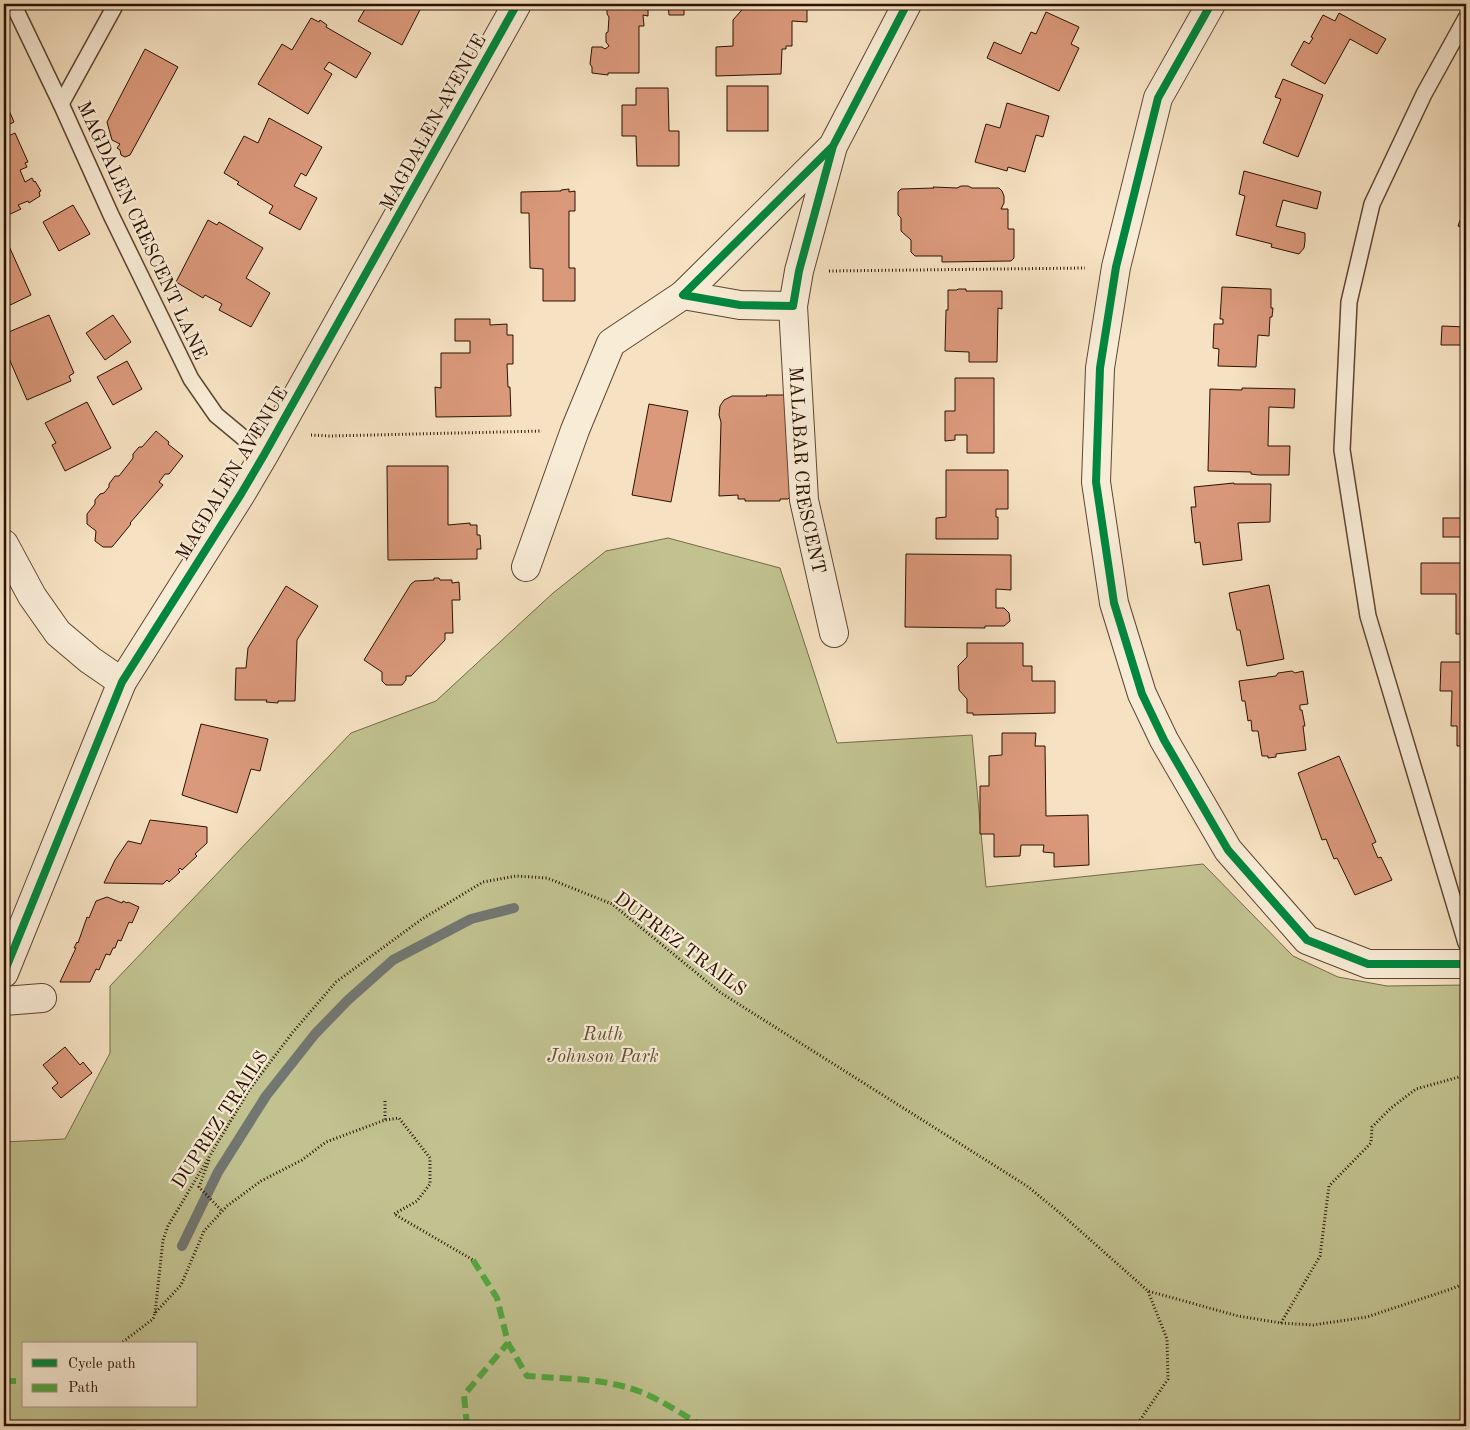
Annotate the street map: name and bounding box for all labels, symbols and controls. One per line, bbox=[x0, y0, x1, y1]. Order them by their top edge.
street label: MAGDALEN AVENUE bbox=[378, 32, 491, 215]
street label: MAGDALEN CRESCENT LANE bbox=[72, 99, 209, 363]
street label: MALABAR CRESCENT bbox=[784, 366, 827, 576]
street label: MAGDALEN AVENUE bbox=[174, 384, 292, 564]
street label: DUPREZ TRAILS bbox=[610, 889, 749, 1001]
park label: Ruth Johnson Park bbox=[547, 1026, 659, 1067]
street label: DUPREZ TRAILS bbox=[170, 1048, 273, 1193]
legend bbox=[22, 1342, 198, 1408]
text: Cycle path bbox=[68, 1357, 136, 1372]
text: Path bbox=[68, 1381, 98, 1396]

